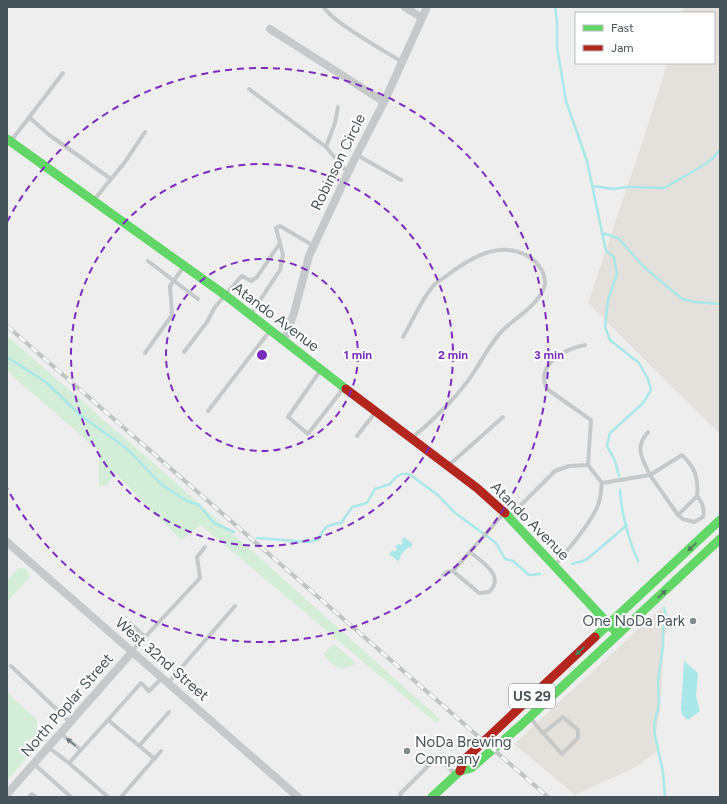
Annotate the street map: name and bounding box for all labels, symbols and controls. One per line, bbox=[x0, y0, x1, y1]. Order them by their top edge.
legend bbox=[575, 12, 715, 64]
text: Fast bbox=[611, 21, 634, 35]
text: Jam bbox=[611, 41, 634, 55]
street label: Robinson Circle bbox=[307, 111, 369, 213]
street label: Atando Avenue bbox=[229, 279, 323, 355]
centre of rings bbox=[255, 348, 269, 362]
text: 1 min bbox=[344, 348, 372, 362]
text: 2 min bbox=[438, 348, 468, 362]
text: 3 min bbox=[534, 348, 564, 362]
street label: Atando Avenue bbox=[487, 478, 573, 564]
one-way arrow bbox=[687, 542, 697, 552]
one-way arrow bbox=[657, 590, 667, 599]
place label: One NoDa Park bbox=[583, 612, 686, 630]
street label: West 32nd Street bbox=[112, 614, 213, 705]
marker: One NoDa Park bbox=[688, 616, 698, 626]
one-way arrow bbox=[575, 647, 586, 656]
street label: North Poplar Street bbox=[17, 649, 117, 760]
road number: US 29 bbox=[509, 684, 555, 708]
place label: NoDa Brewing Company bbox=[415, 733, 512, 768]
one-way arrow bbox=[65, 737, 76, 746]
marker: NoDa Brewing Company bbox=[402, 746, 412, 756]

